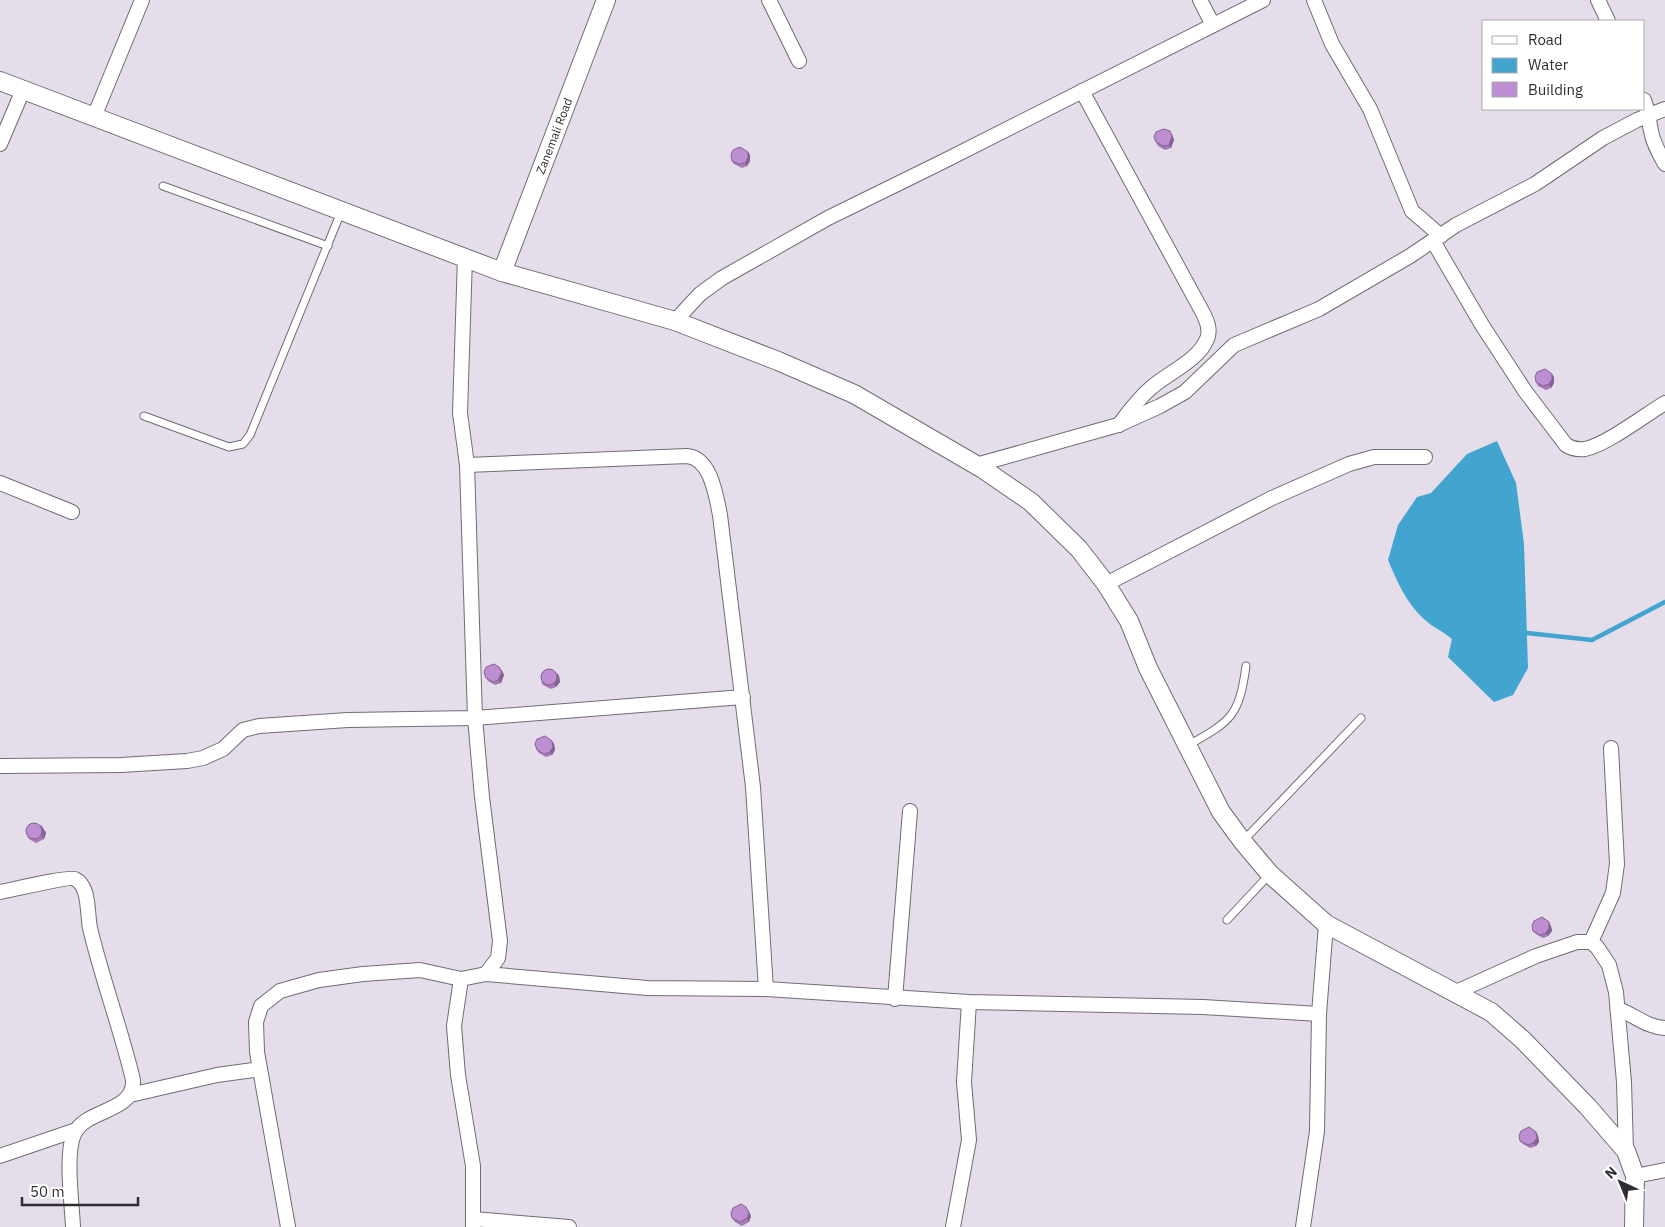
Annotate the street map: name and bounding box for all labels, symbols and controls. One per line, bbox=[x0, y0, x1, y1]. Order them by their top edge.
legend bbox=[1482, 20, 1645, 110]
text: Road bbox=[1528, 30, 1563, 49]
text: Water bbox=[1528, 55, 1569, 74]
text: Building bbox=[1528, 80, 1583, 99]
street label: Zanemali Road bbox=[533, 96, 575, 176]
north arrow bbox=[1595, 1157, 1645, 1207]
text: N bbox=[1601, 1163, 1621, 1183]
scale bar bbox=[22, 1174, 139, 1206]
text: 50 m bbox=[30, 1182, 65, 1201]

